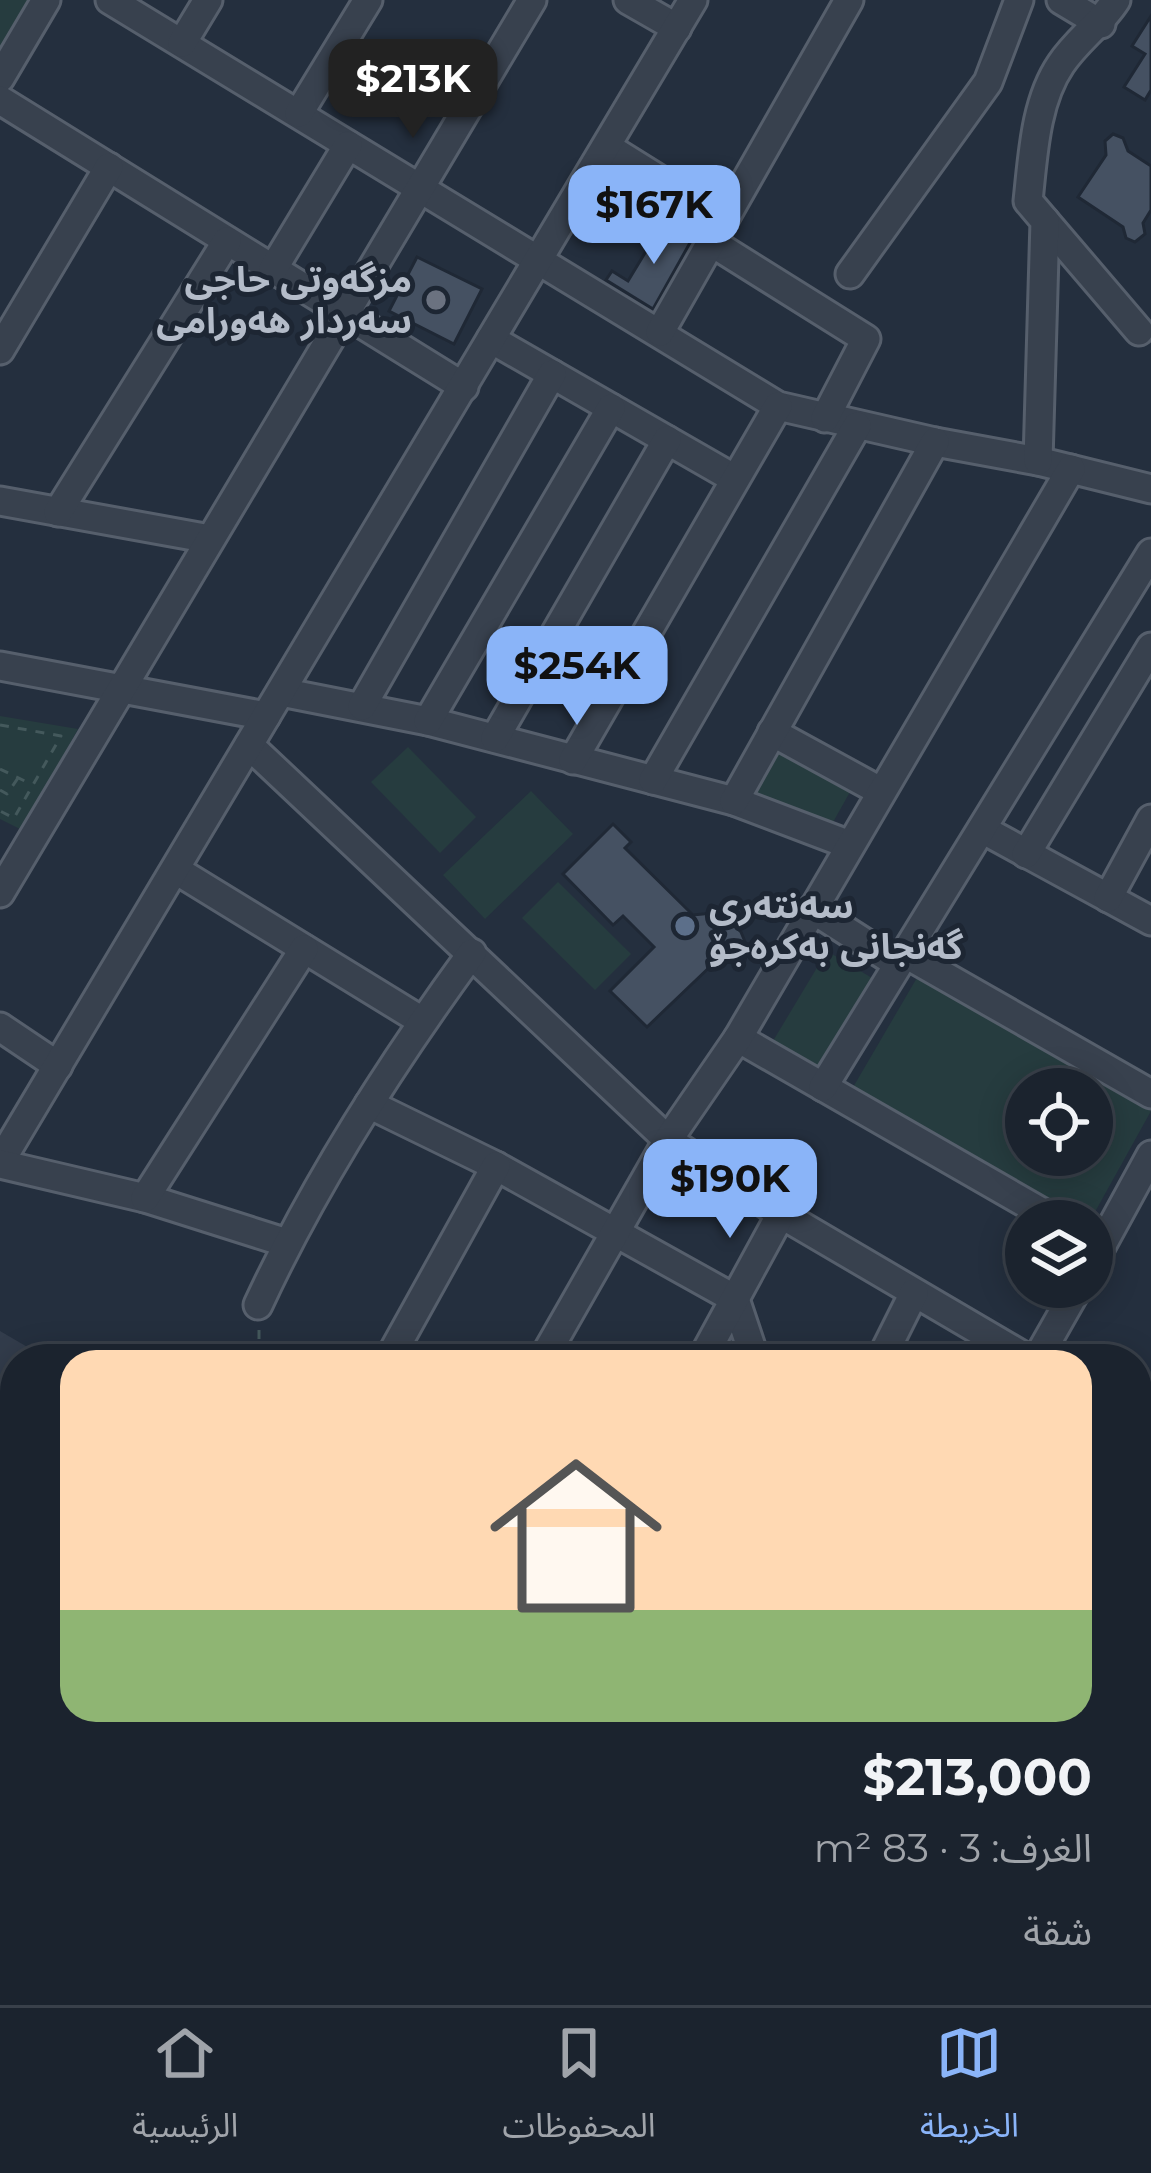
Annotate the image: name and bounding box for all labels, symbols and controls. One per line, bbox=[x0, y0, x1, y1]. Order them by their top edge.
pin: $213K bbox=[329, 39, 497, 141]
text: $213K bbox=[355, 54, 471, 102]
pin: $167K bbox=[570, 165, 738, 267]
text: $167K bbox=[595, 180, 713, 228]
place label: مزگەوتی حاجی سەردار هەورامی bbox=[156, 257, 412, 342]
marker: مزگەوتی حاجی سەردار هەورامی bbox=[423, 287, 449, 313]
pin: $254K bbox=[493, 626, 661, 728]
text: $254K bbox=[514, 641, 640, 689]
place label: سەنتەری گەنجانی بەکرەجۆ bbox=[709, 883, 964, 968]
marker: سەنتەری گەنجانی بەکرەجۆ bbox=[672, 913, 698, 939]
map controls bbox=[1005, 1068, 1113, 1308]
button: locate bbox=[1005, 1068, 1113, 1176]
pin: $190K bbox=[646, 1139, 814, 1241]
text: $190K bbox=[670, 1154, 790, 1202]
button: layers bbox=[1005, 1200, 1113, 1308]
icon: home bbox=[468, 1428, 684, 1644]
text: $213,000 bbox=[863, 1746, 1092, 1808]
text: الغرف: 3 · 83 m² bbox=[814, 1824, 1092, 1872]
text: شقة bbox=[1023, 1907, 1092, 1955]
tab: الرئيسية bbox=[132, 2020, 238, 2161]
tab: المحفوظات bbox=[503, 2020, 656, 2161]
tab: الخريطة bbox=[920, 2020, 1019, 2161]

